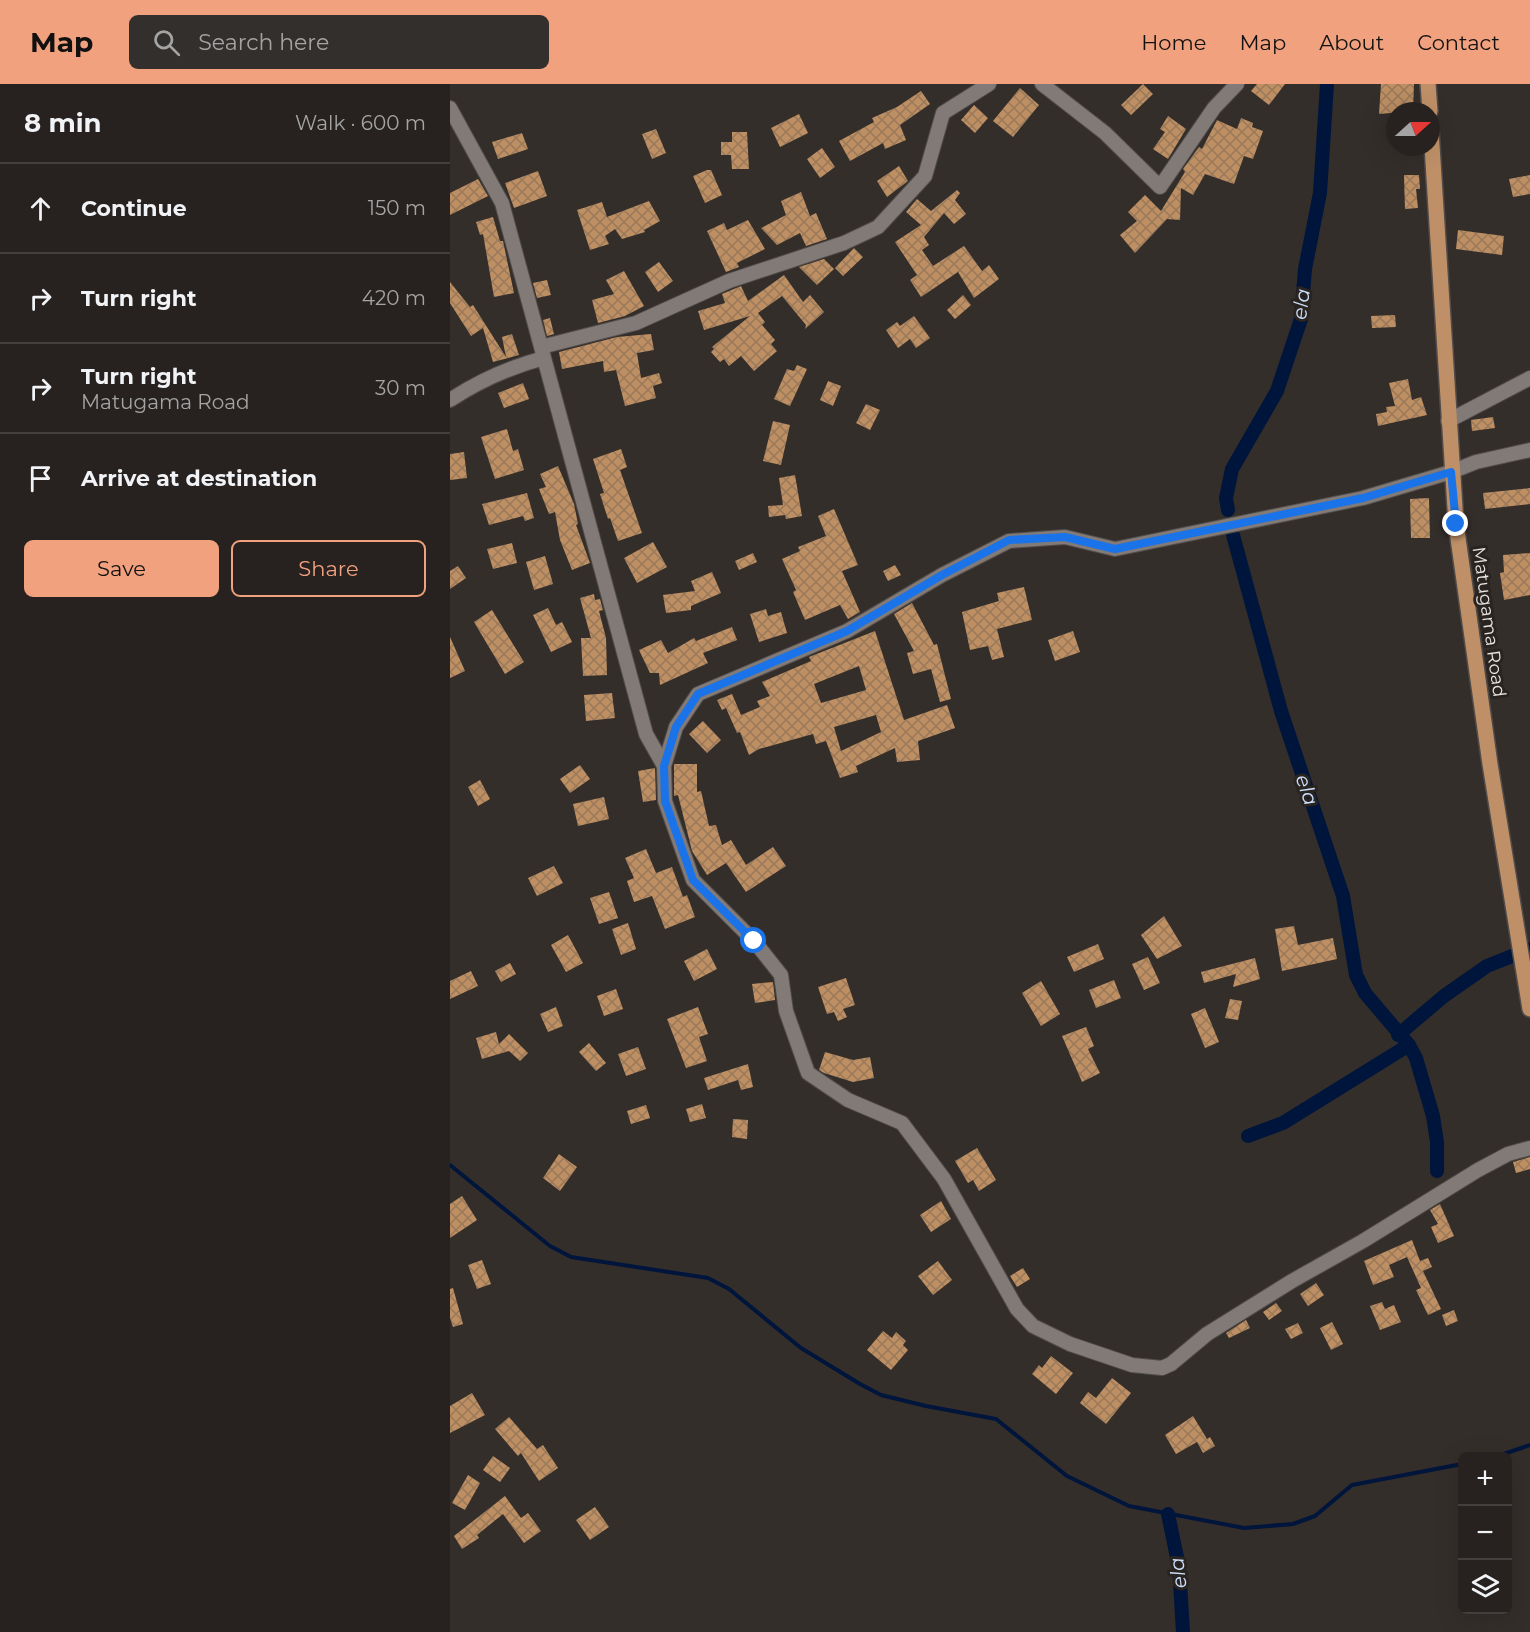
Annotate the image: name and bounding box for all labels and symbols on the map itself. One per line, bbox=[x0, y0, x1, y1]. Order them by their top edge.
north arrow bbox=[1386, 102, 1440, 156]
water label: ela bbox=[1287, 287, 1315, 321]
route end bbox=[1442, 510, 1468, 536]
street label: Matugama Road bbox=[1468, 545, 1510, 699]
water label: ela bbox=[1291, 771, 1323, 809]
route start bbox=[740, 927, 766, 953]
water label: ela bbox=[1164, 1556, 1192, 1590]

